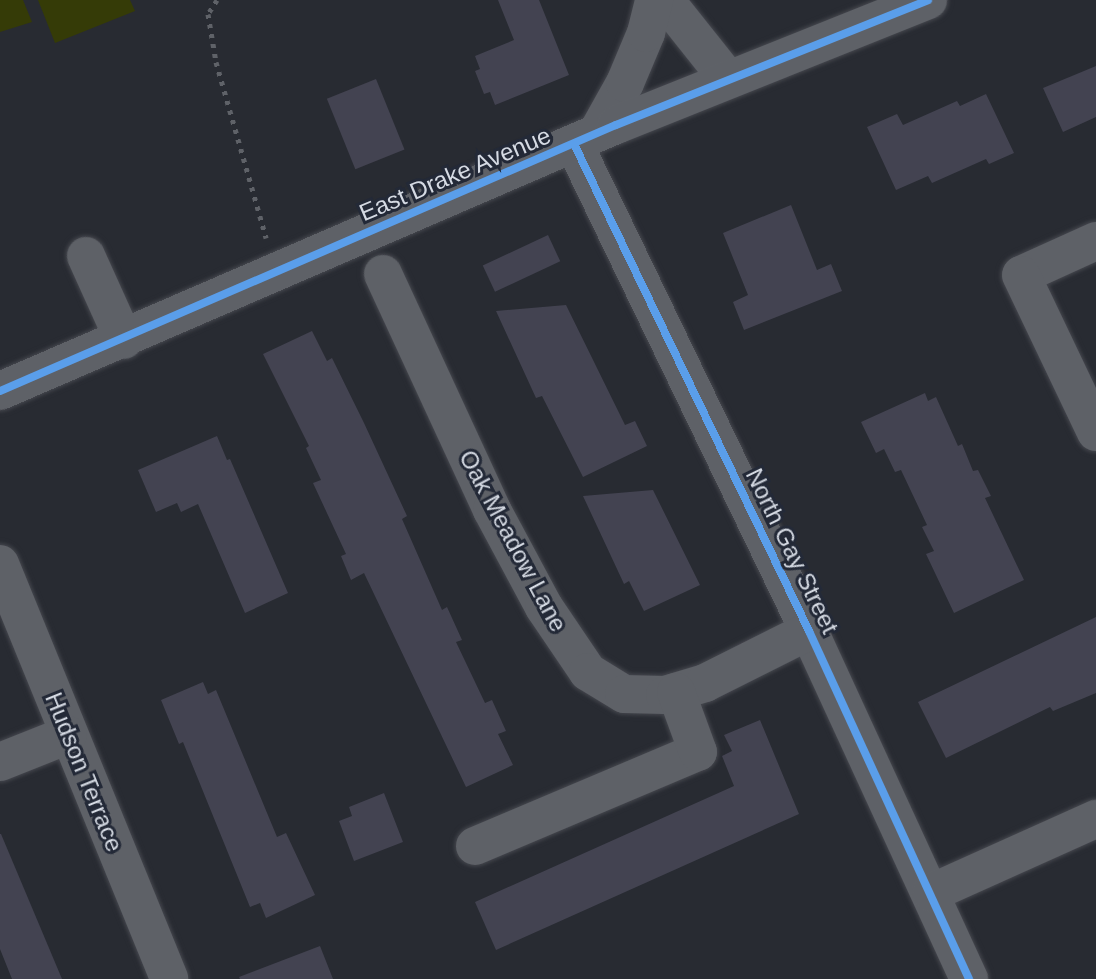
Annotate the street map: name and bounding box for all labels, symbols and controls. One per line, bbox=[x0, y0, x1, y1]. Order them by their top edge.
street label: East Drake Avenue bbox=[354, 120, 556, 228]
street label: Oak Meadow Lane bbox=[453, 445, 573, 637]
street label: North Gay Street bbox=[740, 464, 844, 638]
street label: Hudson Terrace bbox=[39, 688, 129, 856]

